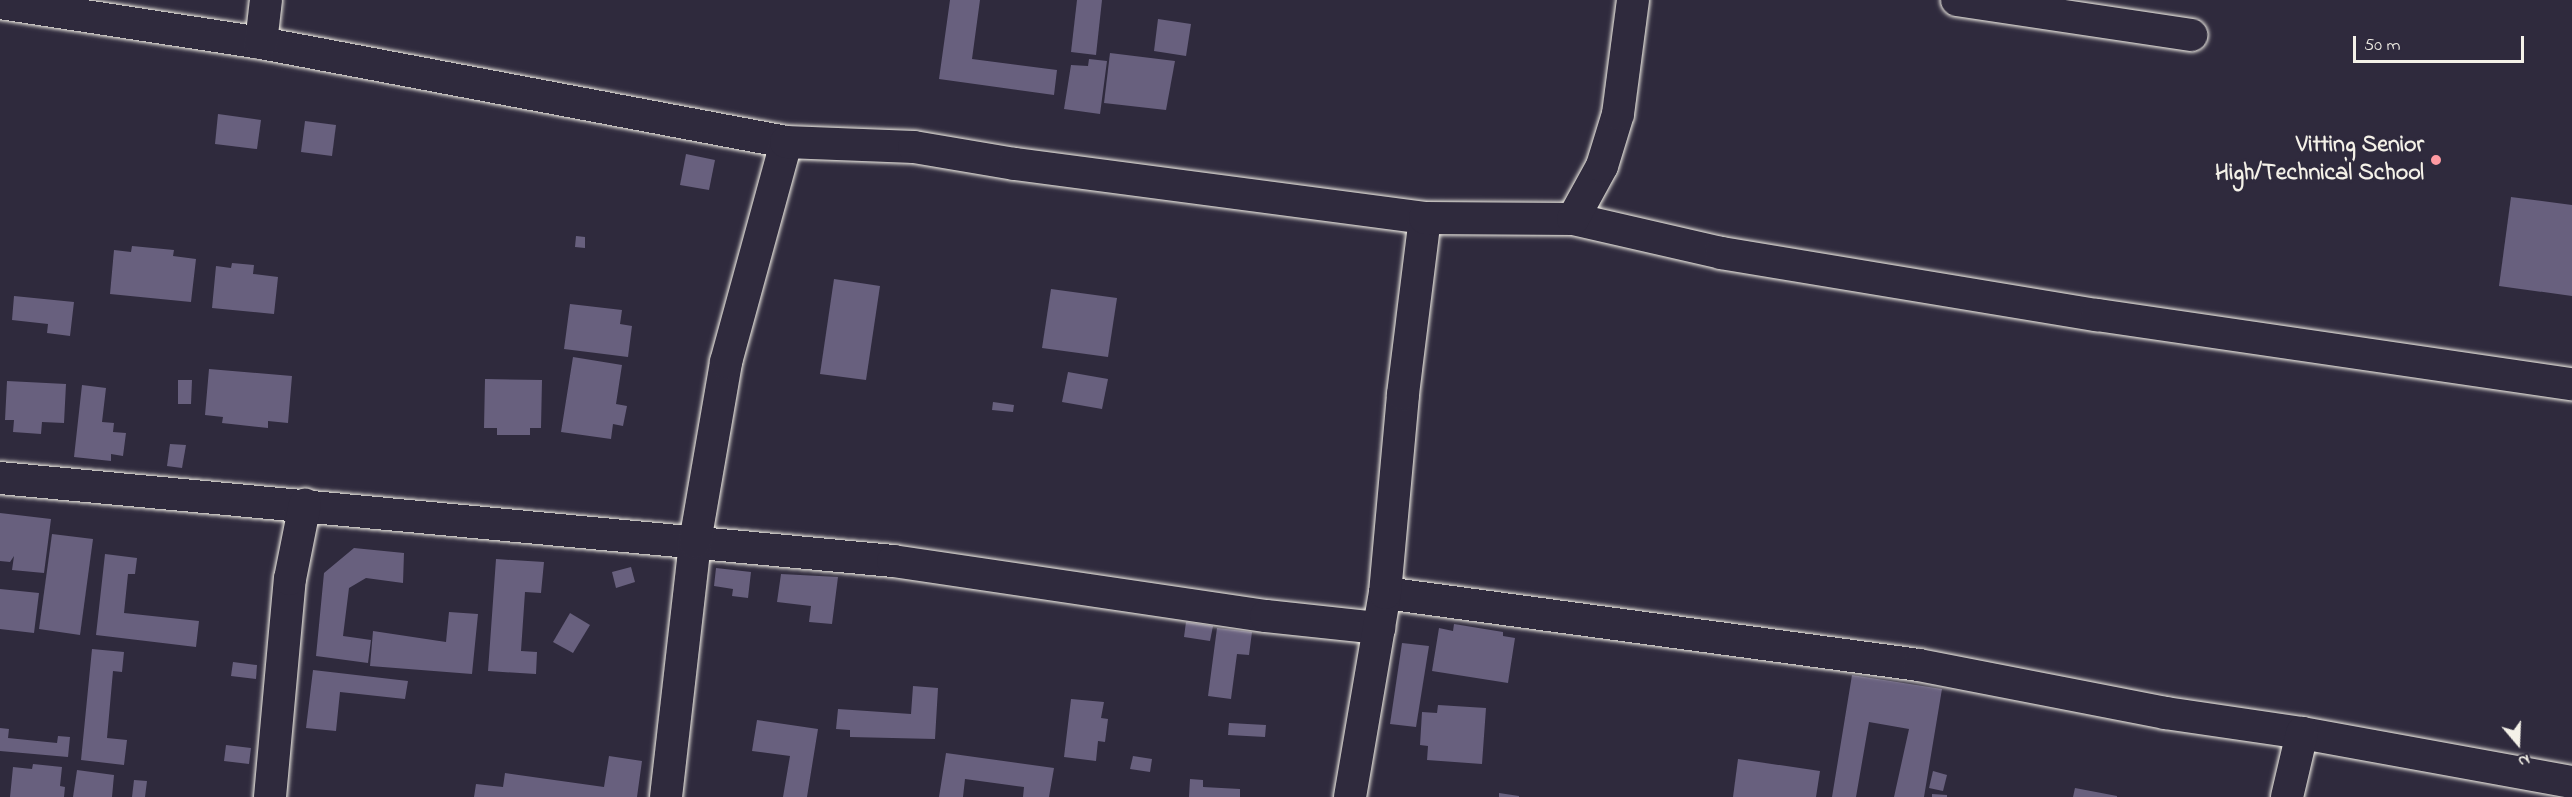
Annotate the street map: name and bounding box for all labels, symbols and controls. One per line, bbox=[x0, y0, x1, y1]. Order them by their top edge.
scale bar bbox=[2356, 24, 2527, 62]
text: 50 m bbox=[2364, 33, 2401, 59]
place label: Vitting Senior High/Technical School bbox=[2215, 132, 2424, 188]
marker: Vitting Senior High/Technical School bbox=[2429, 153, 2443, 167]
north arrow bbox=[2488, 713, 2548, 773]
text: N bbox=[2515, 747, 2533, 773]

